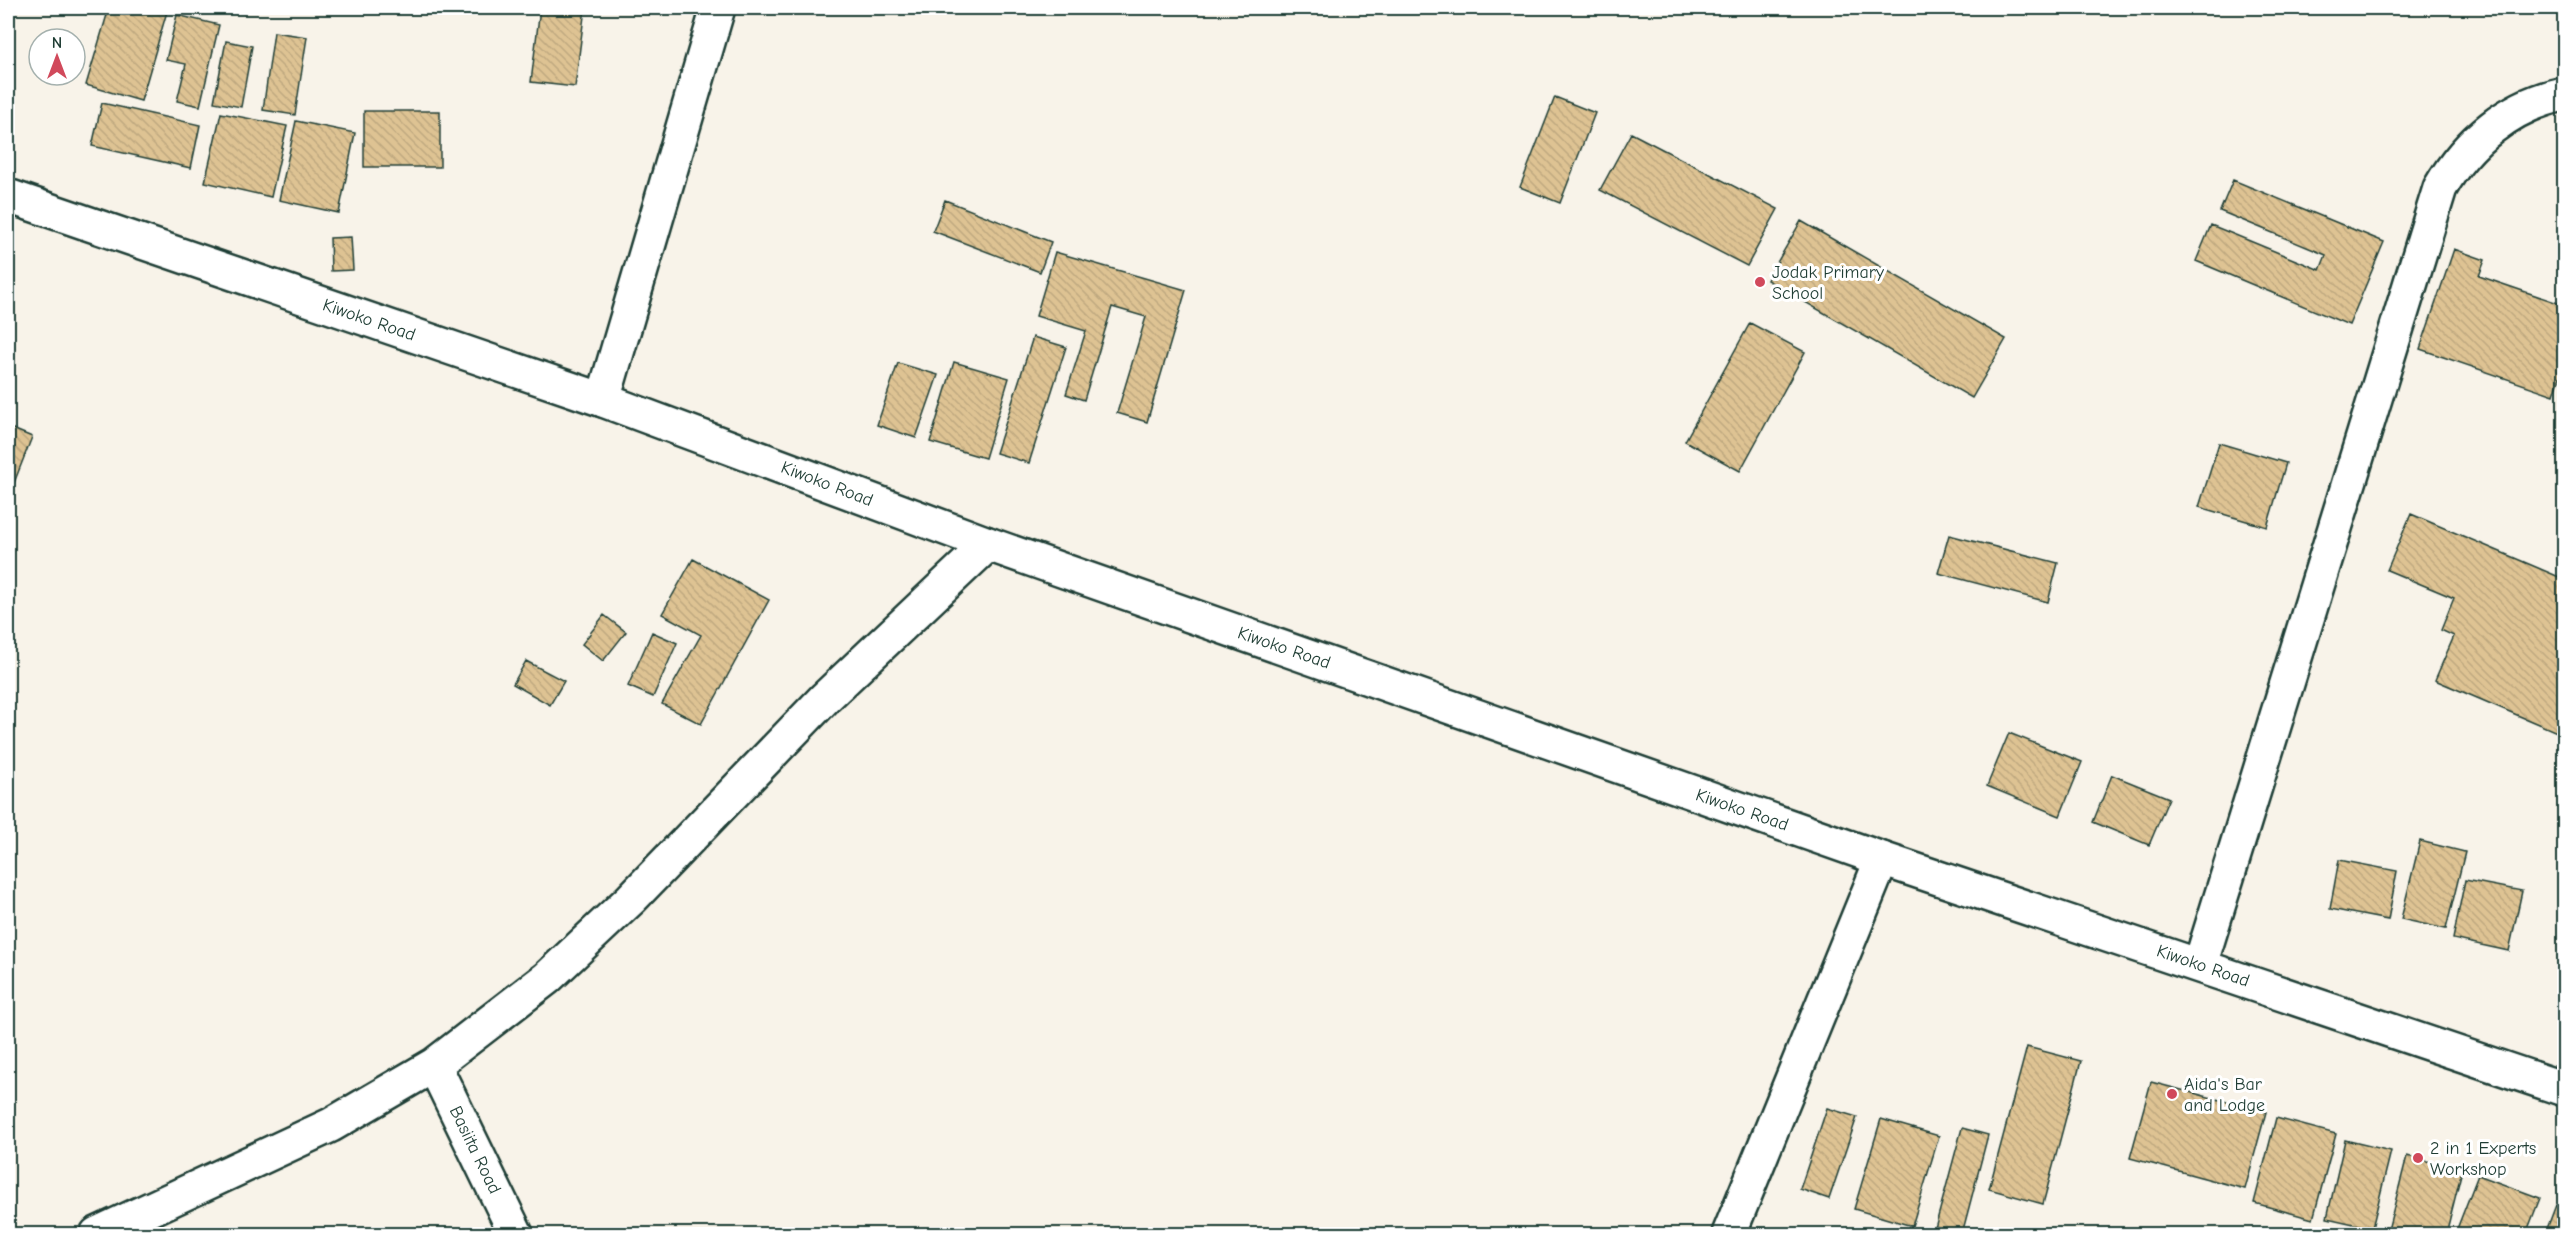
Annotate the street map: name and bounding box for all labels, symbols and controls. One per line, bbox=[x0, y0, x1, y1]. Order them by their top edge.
north arrow bbox=[27, 27, 87, 87]
text: N bbox=[52, 34, 62, 52]
place label: Jodak Primary School bbox=[1772, 262, 1885, 304]
marker: Jodak Primary School bbox=[1753, 275, 1767, 289]
street label: Kiwoko Road bbox=[320, 294, 418, 346]
street label: Kiwoko Road bbox=[778, 457, 876, 511]
street label: Kiwoko Road bbox=[1235, 622, 1333, 674]
street label: Kiwoko Road bbox=[1693, 784, 1791, 836]
street label: Kiwoko Road bbox=[2154, 940, 2252, 992]
place label: Aida's Bar and Lodge bbox=[2184, 1074, 2265, 1116]
marker: Aida's Bar and Lodge bbox=[2165, 1087, 2179, 1101]
street label: Basiita Road bbox=[445, 1103, 505, 1197]
place label: 2 in 1 Experts Workshop bbox=[2430, 1138, 2536, 1180]
marker: 2 in 1 Experts Workshop bbox=[2411, 1151, 2425, 1165]

